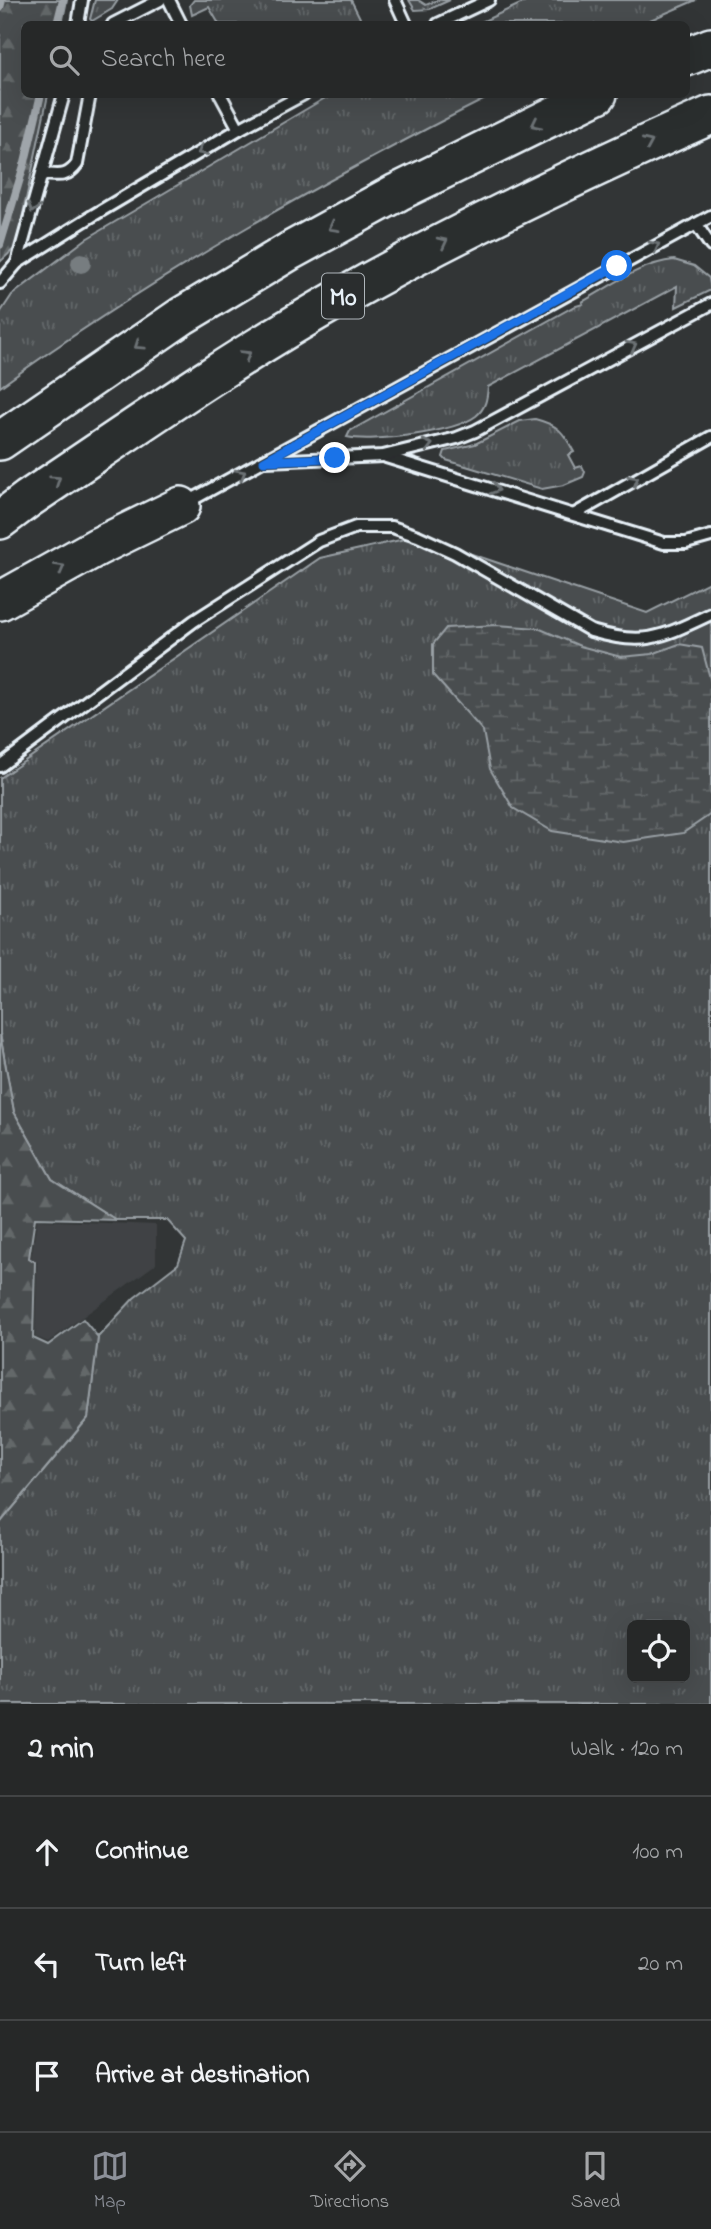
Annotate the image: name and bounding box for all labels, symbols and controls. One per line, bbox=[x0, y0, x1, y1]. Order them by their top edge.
search box bbox=[21, 21, 690, 98]
icon: search bbox=[45, 41, 83, 79]
text: Search here bbox=[101, 41, 226, 79]
one-way arrow bbox=[531, 116, 543, 130]
one-way arrow bbox=[641, 137, 653, 151]
one-way arrow bbox=[196, 143, 209, 156]
one-way arrow bbox=[27, 201, 42, 213]
one-way arrow bbox=[328, 219, 341, 233]
one-way arrow bbox=[436, 236, 448, 250]
one-way arrow bbox=[648, 241, 660, 254]
route start bbox=[601, 250, 632, 281]
road number: M0 bbox=[322, 274, 364, 318]
one-way arrow bbox=[133, 336, 146, 349]
one-way arrow bbox=[625, 341, 638, 355]
one-way arrow bbox=[238, 351, 251, 364]
one-way arrow bbox=[422, 439, 434, 453]
route end bbox=[319, 442, 350, 473]
one-way arrow bbox=[234, 468, 246, 482]
one-way arrow bbox=[48, 475, 61, 488]
one-way arrow bbox=[627, 475, 640, 488]
one-way arrow bbox=[489, 481, 501, 495]
one-way arrow bbox=[52, 563, 65, 576]
map controls bbox=[627, 1620, 690, 1683]
button: locate bbox=[627, 1620, 690, 1683]
text: 2 min bbox=[28, 1728, 94, 1772]
text: Walk · 120 m bbox=[570, 1733, 683, 1766]
icon: ahead bbox=[28, 1833, 66, 1871]
text: Continue bbox=[95, 1833, 188, 1871]
text: 100 m bbox=[632, 1836, 683, 1869]
icon: left bbox=[28, 1945, 66, 1983]
text: Turn left bbox=[95, 1945, 186, 1983]
text: 20 m bbox=[638, 1948, 683, 1981]
icon: arrive bbox=[28, 2057, 66, 2095]
text: Arrive at destination bbox=[95, 2057, 310, 2095]
tab: Map bbox=[91, 2147, 129, 2216]
tab: Directions bbox=[310, 2147, 389, 2216]
tab: Saved bbox=[571, 2147, 620, 2216]

